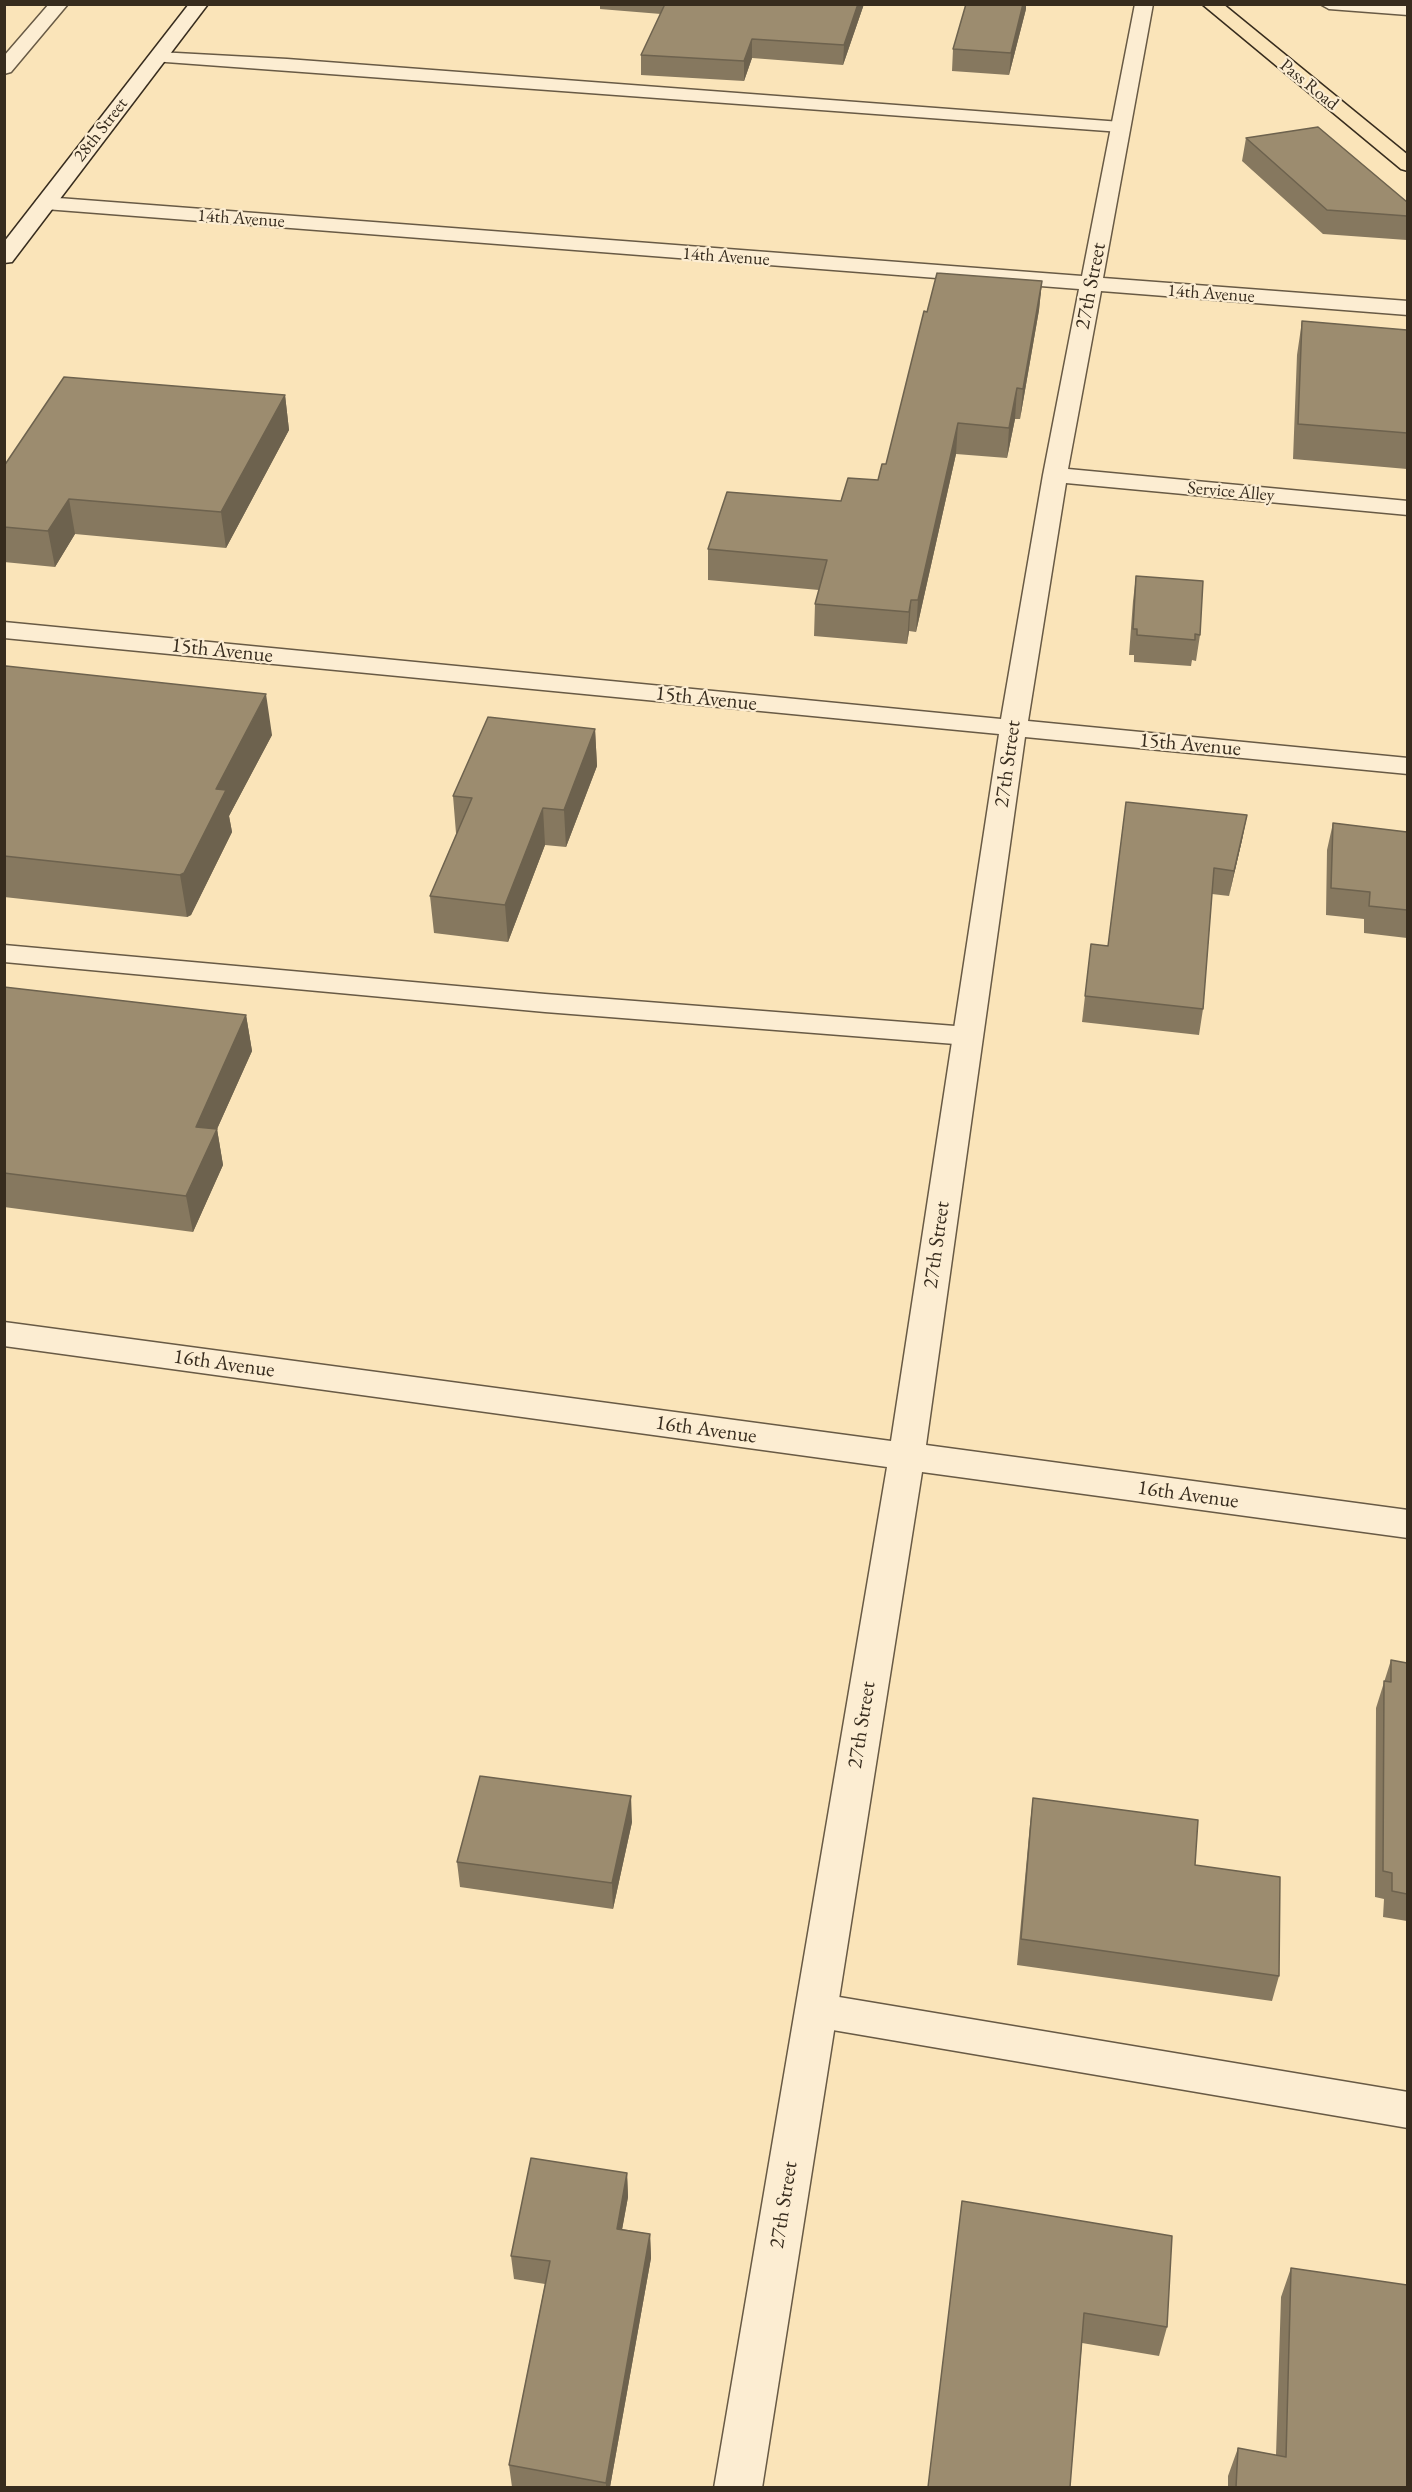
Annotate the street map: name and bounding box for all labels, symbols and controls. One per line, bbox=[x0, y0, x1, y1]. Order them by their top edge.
street label: Pass Road bbox=[1275, 55, 1343, 115]
street label: 28th Street bbox=[69, 94, 133, 166]
street label: 14th Avenue bbox=[197, 205, 285, 233]
street label: 27th Street bbox=[1070, 240, 1112, 332]
street label: 14th Avenue bbox=[682, 243, 770, 271]
street label: 14th Avenue bbox=[1167, 280, 1255, 308]
street label: Service Alley bbox=[1187, 477, 1275, 507]
street label: 15th Avenue bbox=[170, 633, 274, 669]
street label: 15th Avenue bbox=[654, 681, 758, 717]
street label: 27th Street bbox=[989, 719, 1027, 809]
street label: 15th Avenue bbox=[1138, 728, 1242, 762]
street label: 27th Street bbox=[918, 1200, 956, 1290]
street label: 16th Avenue bbox=[172, 1344, 276, 1384]
street label: 16th Avenue bbox=[654, 1410, 758, 1450]
street label: 16th Avenue bbox=[1136, 1475, 1240, 1515]
street label: 27th Street bbox=[843, 1680, 881, 1770]
street label: 27th Street bbox=[765, 2160, 803, 2250]

